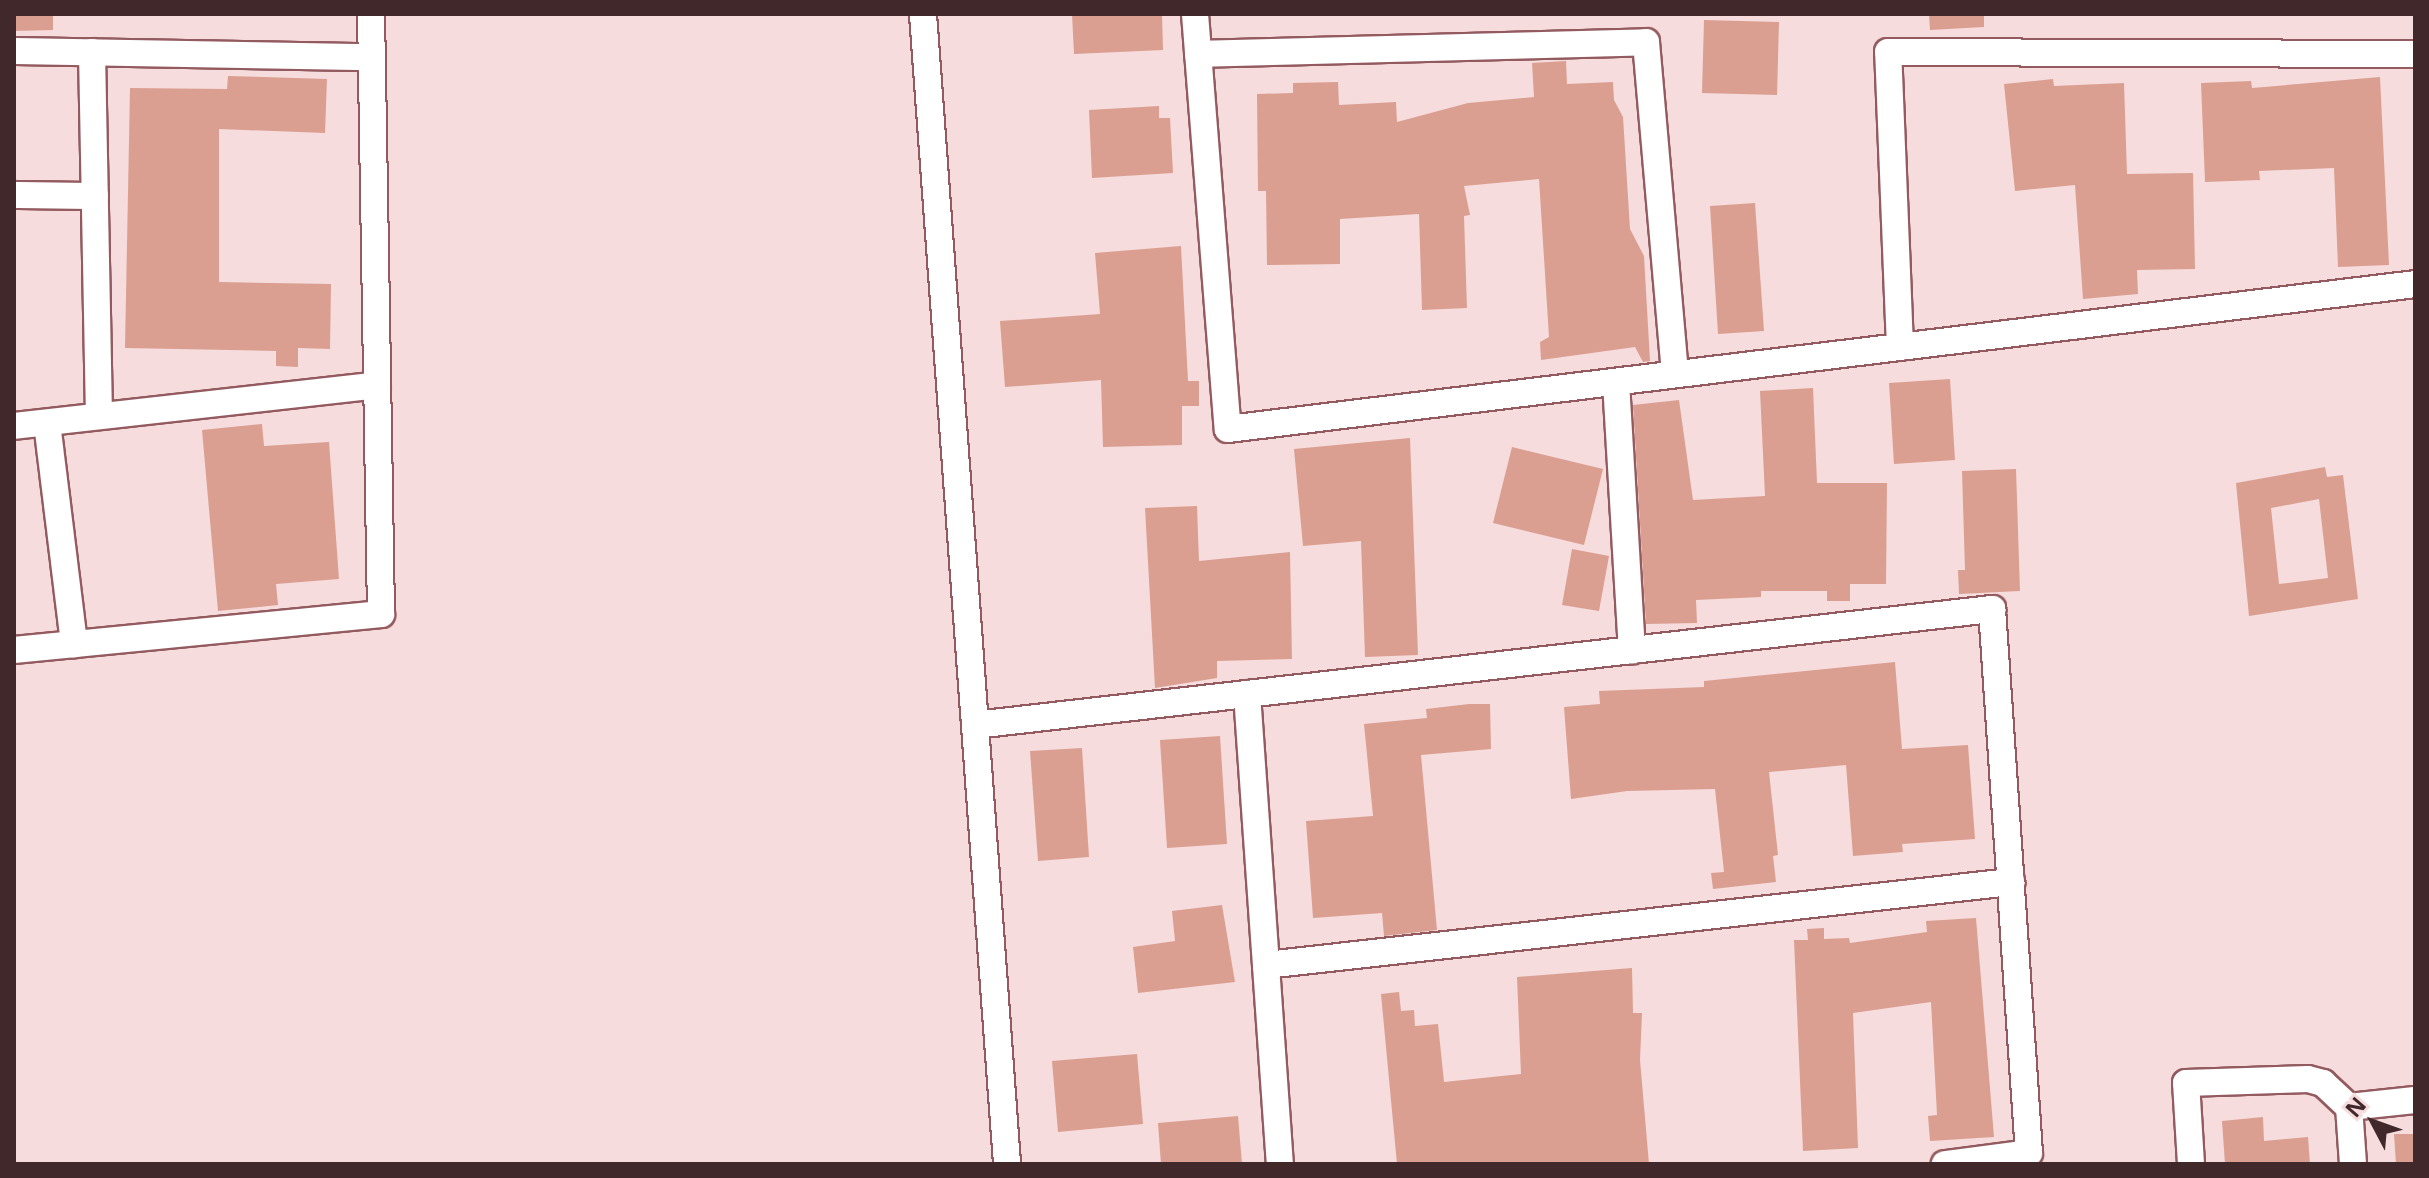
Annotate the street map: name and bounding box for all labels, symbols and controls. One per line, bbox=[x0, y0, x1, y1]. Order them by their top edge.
north arrow bbox=[2333, 1082, 2413, 1162]
text: N bbox=[2338, 1090, 2372, 1123]

